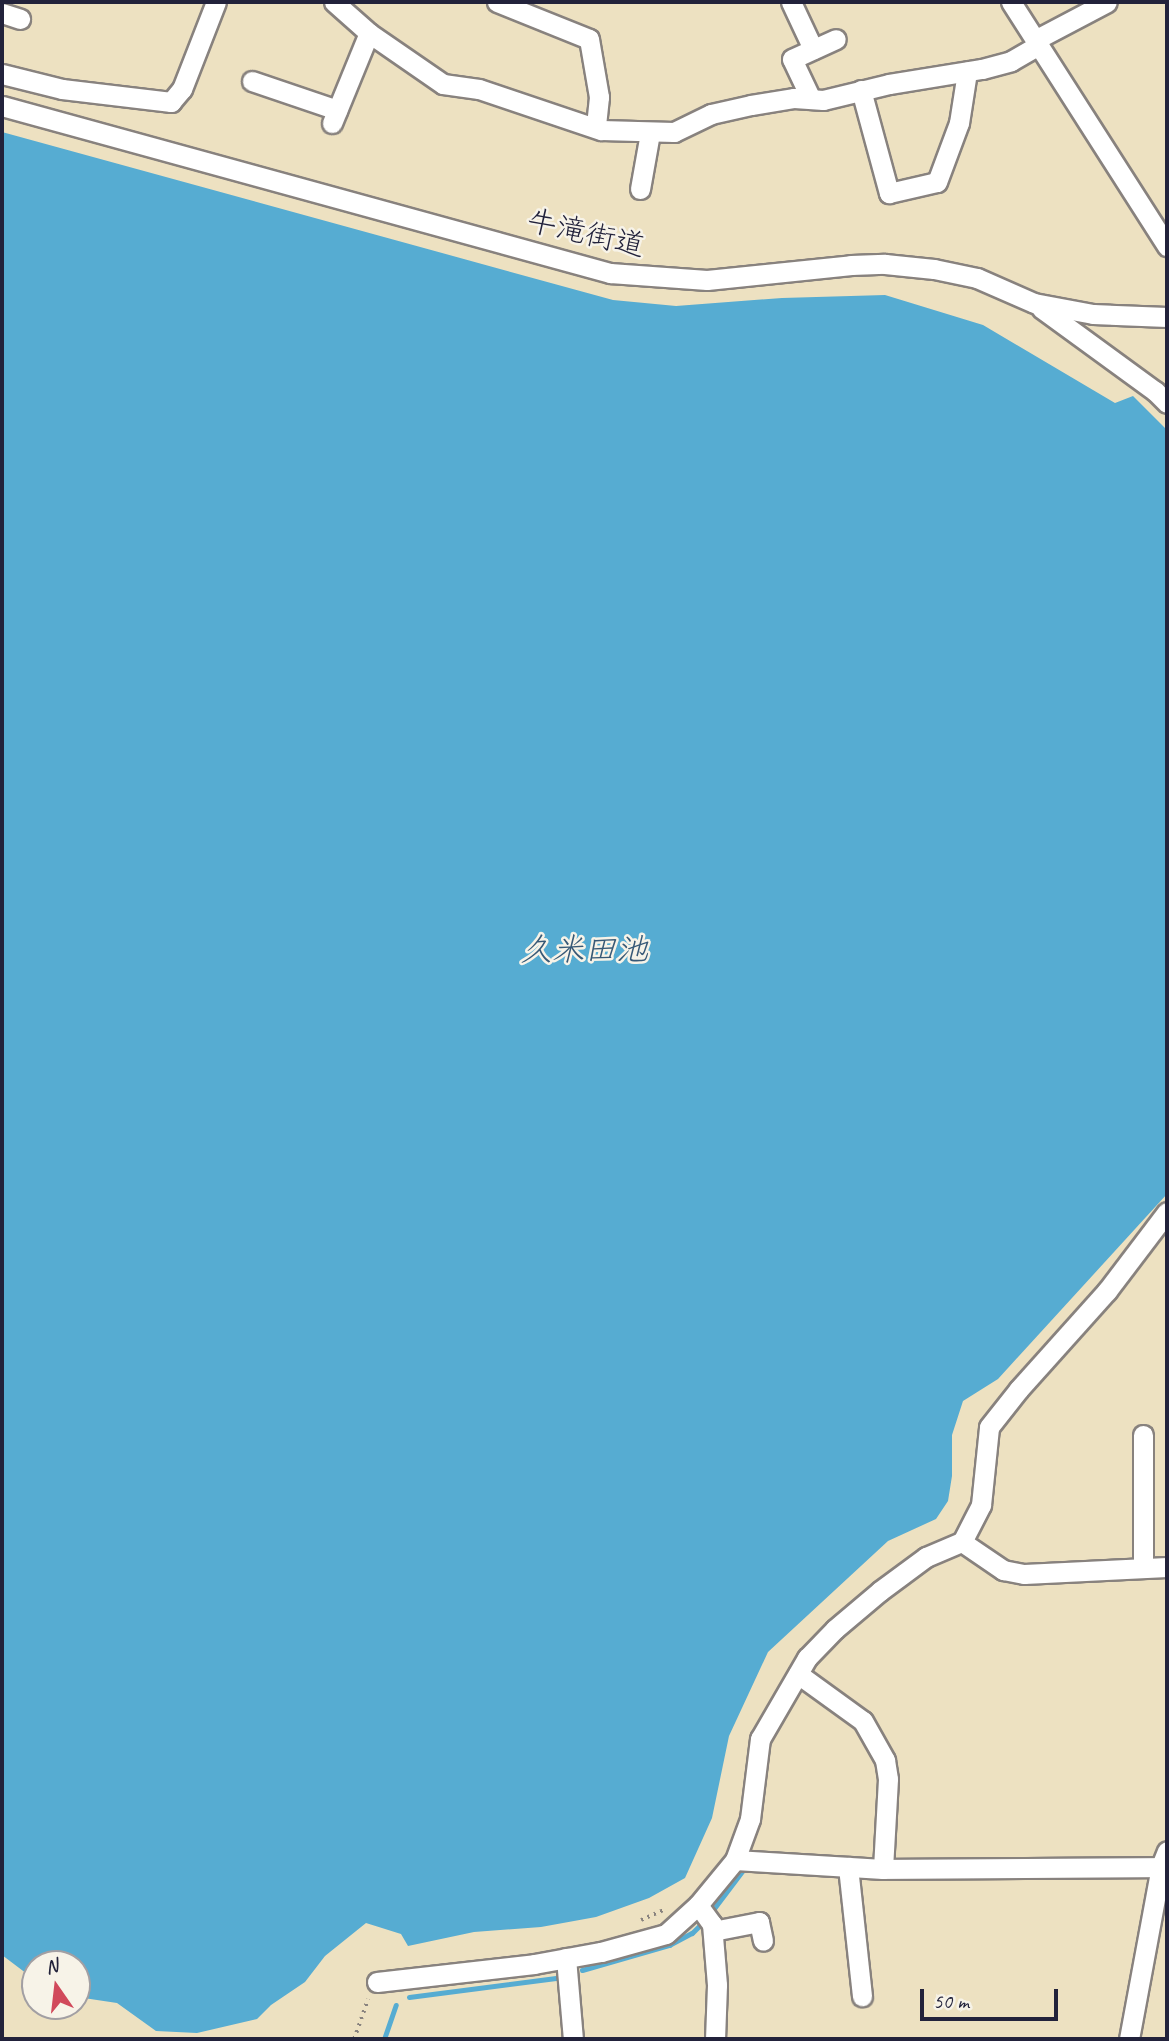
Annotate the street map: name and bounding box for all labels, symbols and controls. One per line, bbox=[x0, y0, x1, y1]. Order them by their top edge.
street label: 牛滝街道 bbox=[523, 202, 649, 264]
water label: 久米田池 bbox=[520, 931, 648, 969]
north arrow bbox=[21, 1950, 91, 2020]
text: N bbox=[43, 1953, 60, 1980]
scale bar bbox=[924, 1974, 1062, 2018]
text: 50 m bbox=[933, 1988, 969, 2014]

